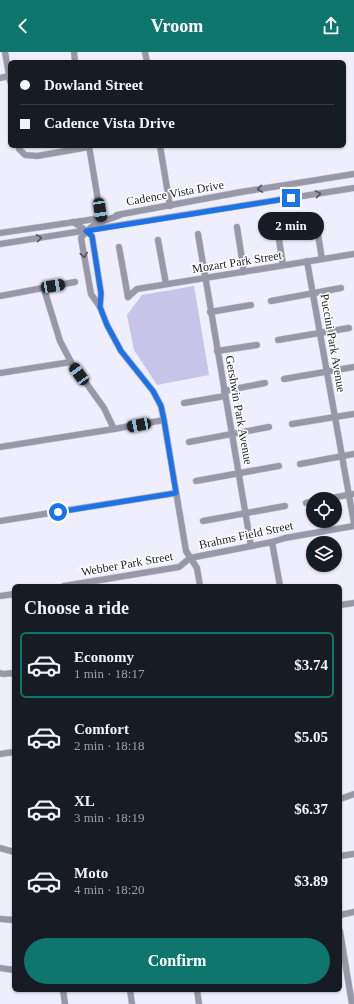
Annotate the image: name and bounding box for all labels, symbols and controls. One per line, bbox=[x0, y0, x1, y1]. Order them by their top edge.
icon: back bbox=[12, 15, 34, 37]
icon: share bbox=[320, 15, 342, 37]
text: Vroom bbox=[151, 16, 203, 36]
text: Dowland Street bbox=[44, 77, 143, 93]
text: Cadence Vista Drive bbox=[44, 115, 175, 131]
street label: Cadence Vista Drive bbox=[125, 178, 225, 208]
one-way arrow bbox=[257, 184, 263, 193]
route end bbox=[282, 189, 300, 207]
one-way arrow bbox=[314, 190, 321, 199]
car bbox=[92, 197, 108, 223]
callout: 2 min bbox=[258, 212, 324, 240]
text: 2 min bbox=[275, 218, 307, 233]
one-way arrow bbox=[35, 234, 42, 243]
street label: Mozart Park Street bbox=[191, 248, 284, 276]
one-way arrow bbox=[79, 252, 88, 258]
car bbox=[40, 278, 66, 294]
street label: Puccini Park Avenue bbox=[317, 293, 349, 393]
street label: Gershwin Park Avenue bbox=[223, 354, 255, 466]
car bbox=[67, 361, 91, 387]
car bbox=[126, 417, 152, 433]
map controls bbox=[306, 492, 342, 572]
button: locate bbox=[306, 492, 342, 528]
route start bbox=[49, 503, 67, 521]
street label: Brahms Field Street bbox=[198, 518, 295, 552]
button: layers bbox=[306, 536, 342, 572]
street label: Webber Park Street bbox=[80, 549, 175, 579]
text: Choose a ride bbox=[24, 598, 129, 618]
icon: car bbox=[26, 647, 62, 683]
text: Economy bbox=[74, 649, 134, 665]
text: $3.74 bbox=[294, 657, 328, 673]
text: 1 min · 18:17 bbox=[74, 666, 144, 681]
icon: car bbox=[26, 719, 62, 755]
text: Comfort bbox=[74, 721, 129, 737]
text: $5.05 bbox=[294, 729, 328, 745]
text: 2 min · 18:18 bbox=[74, 738, 144, 753]
icon: car bbox=[26, 791, 62, 827]
text: XL bbox=[74, 793, 95, 809]
text: $6.37 bbox=[294, 801, 328, 817]
text: 3 min · 18:19 bbox=[74, 810, 144, 825]
icon: car bbox=[26, 863, 62, 899]
text: Moto bbox=[74, 865, 108, 881]
text: $3.89 bbox=[294, 873, 328, 889]
text: 4 min · 18:20 bbox=[74, 882, 144, 897]
button: Confirm bbox=[24, 938, 330, 984]

